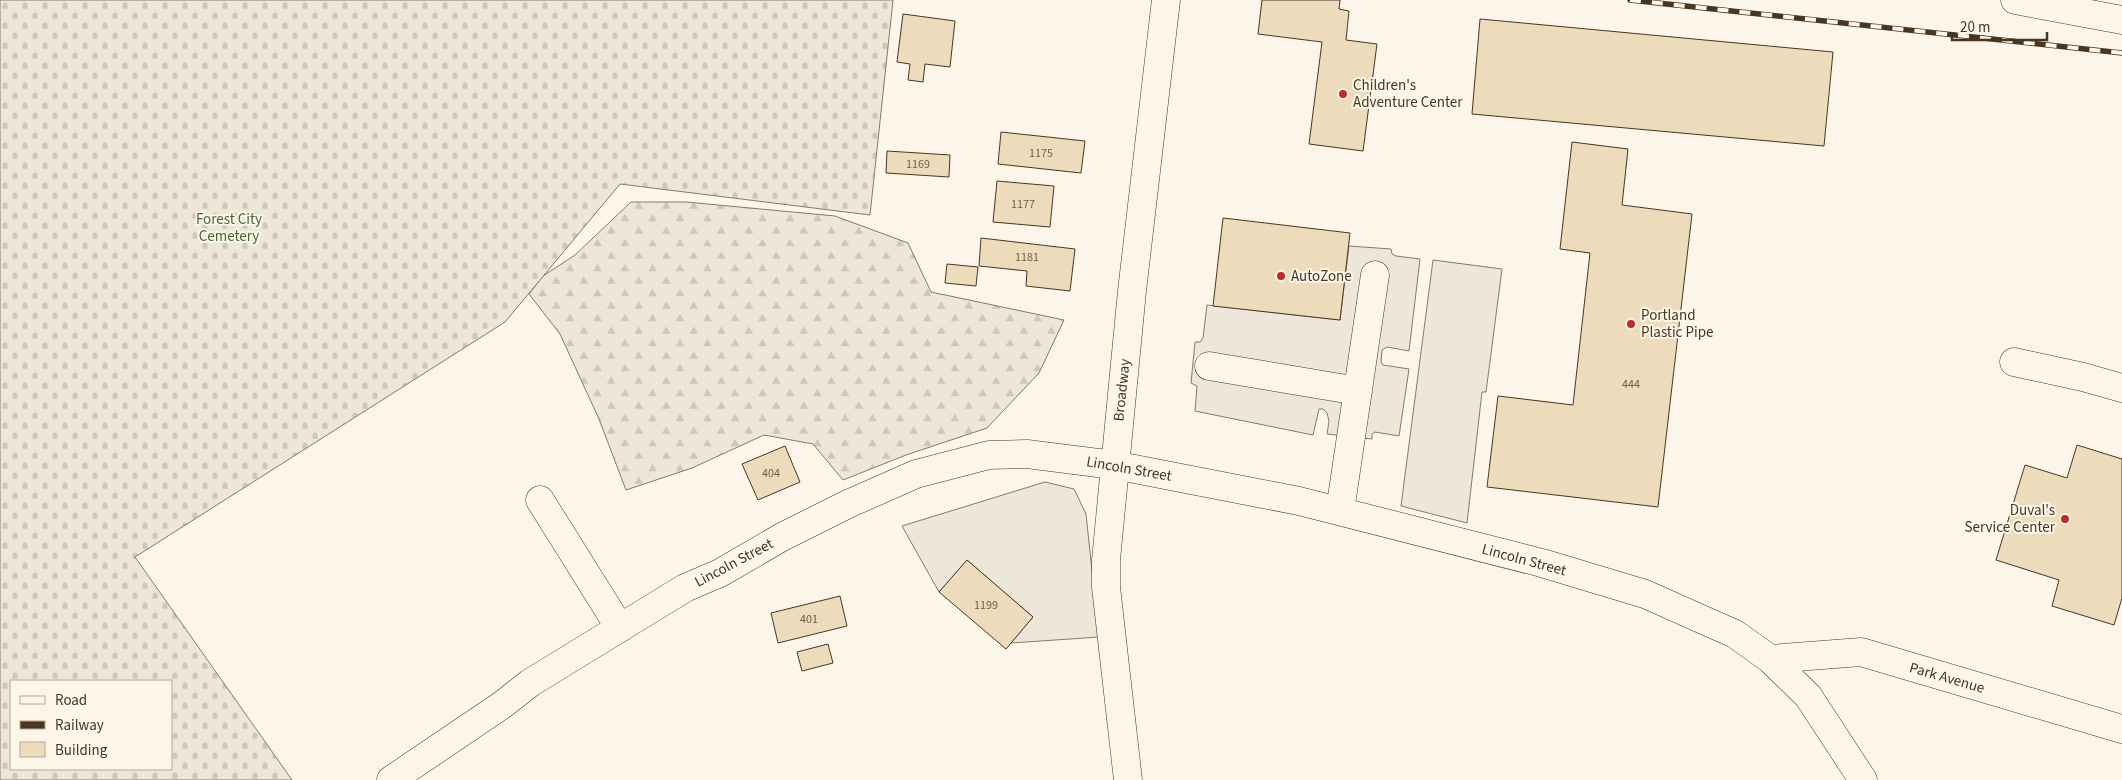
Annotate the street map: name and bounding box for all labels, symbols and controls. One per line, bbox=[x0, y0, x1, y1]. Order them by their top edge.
scale bar bbox=[1952, 10, 2047, 42]
text: 20 m bbox=[1960, 17, 1990, 38]
place label: Children's Adventure Center bbox=[1353, 75, 1463, 113]
marker: Children's Adventure Center bbox=[1337, 88, 1349, 100]
house number: 1175 bbox=[1029, 145, 1053, 162]
house number: 1169 bbox=[906, 156, 930, 173]
house number: 1177 bbox=[1011, 196, 1035, 213]
park label: Forest City Cemetery bbox=[196, 209, 262, 247]
house number: 1181 bbox=[1015, 249, 1039, 266]
place label: AutoZone bbox=[1291, 266, 1352, 287]
marker: AutoZone bbox=[1275, 270, 1287, 282]
place label: Portland Plastic Pipe bbox=[1641, 305, 1713, 343]
marker: Portland Plastic Pipe bbox=[1625, 318, 1637, 330]
street label: Broadway bbox=[1108, 358, 1136, 422]
house number: 444 bbox=[1622, 376, 1640, 393]
street label: Lincoln Street bbox=[1085, 451, 1173, 487]
house number: 404 bbox=[762, 465, 780, 482]
place label: Duval's Service Center bbox=[1965, 500, 2056, 538]
marker: Duval's Service Center bbox=[2059, 513, 2071, 525]
street label: Lincoln Street bbox=[691, 533, 777, 593]
street label: Lincoln Street bbox=[1480, 539, 1568, 581]
house number: 1199 bbox=[974, 597, 998, 614]
house number: 401 bbox=[800, 611, 818, 628]
street label: Park Avenue bbox=[1907, 657, 1987, 699]
legend bbox=[10, 680, 172, 770]
text: Road bbox=[55, 690, 87, 711]
text: Railway bbox=[55, 715, 104, 736]
text: Building bbox=[55, 740, 108, 761]

